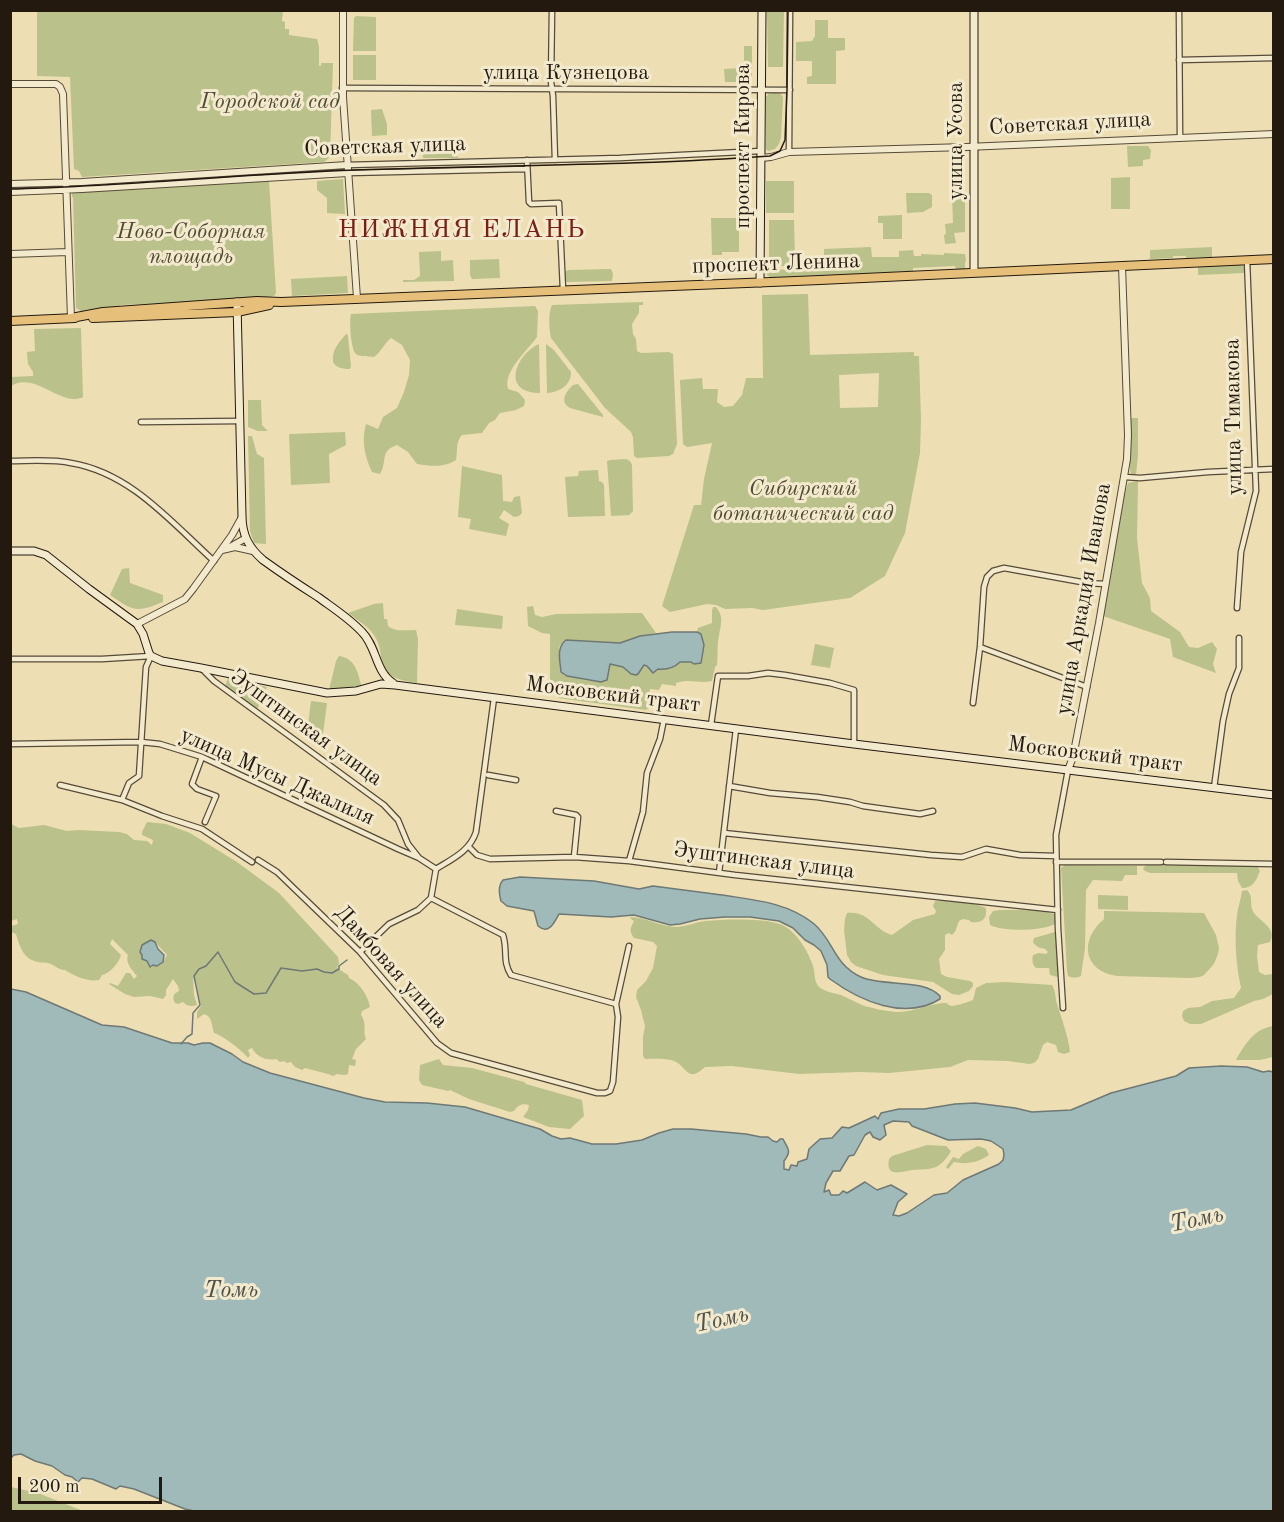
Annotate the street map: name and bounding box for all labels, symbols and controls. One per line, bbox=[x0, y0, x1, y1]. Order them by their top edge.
street label: улица Кузнецова bbox=[483, 60, 649, 86]
street label: проспект Кирова bbox=[730, 63, 756, 229]
street label: улица Усова bbox=[943, 82, 969, 200]
park label: Городской сад bbox=[200, 89, 340, 115]
street label: Советская улица bbox=[988, 107, 1152, 141]
street label: Советская улица bbox=[304, 131, 466, 163]
district label: НИЖНЯЯ ЕЛАНЬ bbox=[338, 214, 586, 246]
park label: Ново-Соборная площадь bbox=[117, 219, 265, 270]
street label: проспект Ленина bbox=[692, 248, 860, 280]
street label: улица Тимакова bbox=[1219, 338, 1249, 496]
park label: Сибирский ботанический сад bbox=[713, 476, 893, 528]
street label: улица Аркадия Иванова bbox=[1051, 481, 1117, 717]
street label: Эуштинская улица bbox=[225, 664, 387, 792]
street label: Московский тракт bbox=[524, 671, 702, 719]
street label: улица Мусы Джалиля bbox=[176, 722, 378, 832]
street label: Московский тракт bbox=[1006, 731, 1184, 779]
street label: Эуштинская улица bbox=[672, 837, 856, 885]
street label: Дамбовая улица bbox=[329, 900, 453, 1034]
water label: Томь bbox=[1167, 1200, 1227, 1240]
water label: Томь bbox=[204, 1277, 258, 1305]
water label: Томь bbox=[692, 1300, 752, 1340]
scale bar bbox=[21, 1465, 165, 1503]
text: 200 m bbox=[29, 1478, 80, 1496]

